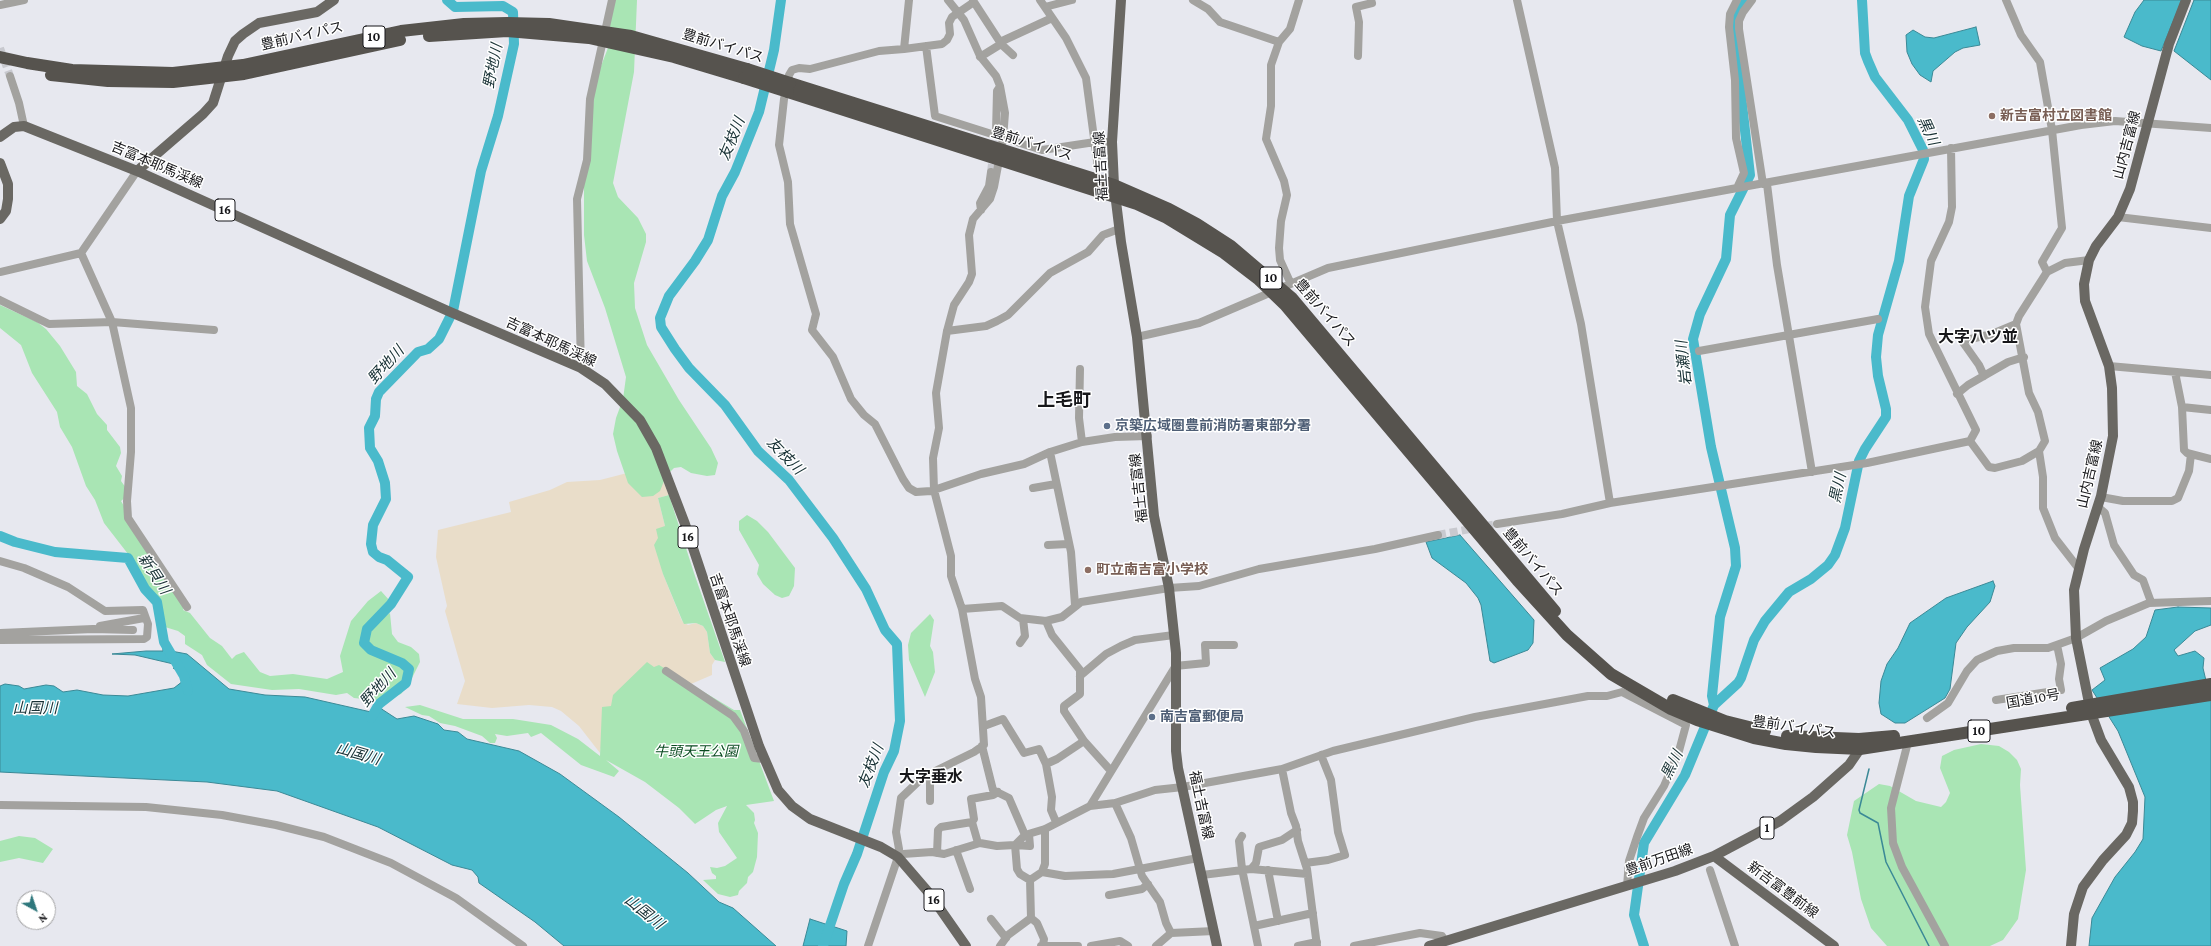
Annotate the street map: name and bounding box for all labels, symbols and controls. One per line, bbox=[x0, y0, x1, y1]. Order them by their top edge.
street label: 豊前バイパス bbox=[259, 18, 345, 54]
road number: 10 bbox=[363, 26, 385, 48]
street label: 豊前バイパス bbox=[680, 26, 766, 66]
water label: 野地川 bbox=[480, 42, 506, 90]
place label: 新吉富村立図書館 bbox=[2000, 108, 2112, 124]
street label: 山内吉富線 bbox=[2110, 109, 2144, 181]
marker: 新吉富村立図書館 bbox=[1987, 111, 1997, 121]
water label: 黒川 bbox=[1914, 114, 1942, 148]
water label: 友枝川 bbox=[715, 115, 749, 163]
street label: 豊前バイパス bbox=[989, 124, 1075, 164]
street label: 福土吉富線 bbox=[1091, 131, 1111, 201]
street label: 吉富本耶馬渓線 bbox=[109, 138, 205, 192]
road number: 16 bbox=[215, 199, 235, 221]
road number: 10 bbox=[1260, 267, 1282, 289]
street label: 豊前バイパス bbox=[1291, 276, 1359, 350]
street label: 吉富本耶馬渓線 bbox=[503, 314, 599, 370]
district label: 大字八ツ並 bbox=[1938, 327, 2018, 347]
water label: 岩瀬川 bbox=[1673, 340, 1695, 386]
water label: 野地川 bbox=[364, 342, 408, 388]
district label: 上毛町 bbox=[1037, 389, 1091, 411]
place label: 京築広域圏豊前消防署東部分署 bbox=[1115, 418, 1311, 434]
marker: 京築広域圏豊前消防署東部分署 bbox=[1102, 421, 1112, 431]
water label: 友枝川 bbox=[763, 434, 807, 478]
street label: 山内吉富線 bbox=[2074, 438, 2106, 510]
street label: 福土吉富線 bbox=[1127, 452, 1151, 524]
water label: 黒川 bbox=[1826, 471, 1850, 505]
street label: 豊前バイパス bbox=[1500, 524, 1566, 600]
road number: 16 bbox=[678, 526, 698, 548]
water label: 新貝川 bbox=[134, 550, 174, 598]
place label: 町立南吉富小学校 bbox=[1096, 562, 1208, 578]
marker: 町立南吉富小学校 bbox=[1083, 565, 1093, 575]
street label: 吉富本耶馬渓線 bbox=[706, 571, 754, 669]
water label: 野地川 bbox=[356, 665, 400, 711]
street label: 国道10号 bbox=[2005, 686, 2061, 712]
water label: 山国川 bbox=[13, 699, 57, 717]
place label: 南吉富郵便局 bbox=[1160, 709, 1244, 725]
marker: 南吉富郵便局 bbox=[1147, 712, 1157, 722]
street label: 豊前バイパス bbox=[1751, 713, 1837, 741]
road number: 10 bbox=[1968, 720, 1990, 742]
water label: 山国川 bbox=[334, 739, 382, 769]
water label: 友枝川 bbox=[855, 742, 887, 790]
park label: 牛頭天王公園 bbox=[654, 744, 738, 760]
water label: 黒川 bbox=[1657, 748, 1687, 782]
district label: 大字垂水 bbox=[899, 767, 963, 787]
street label: 福土吉富線 bbox=[1186, 769, 1216, 841]
road number: 1 bbox=[1760, 817, 1774, 839]
street label: 豊前万田線 bbox=[1623, 841, 1695, 879]
street label: 新吉富豊前線 bbox=[1744, 858, 1822, 922]
road number: 16 bbox=[924, 889, 944, 911]
north arrow bbox=[16, 890, 56, 930]
water label: 山国川 bbox=[621, 891, 667, 933]
text: N bbox=[36, 911, 50, 925]

